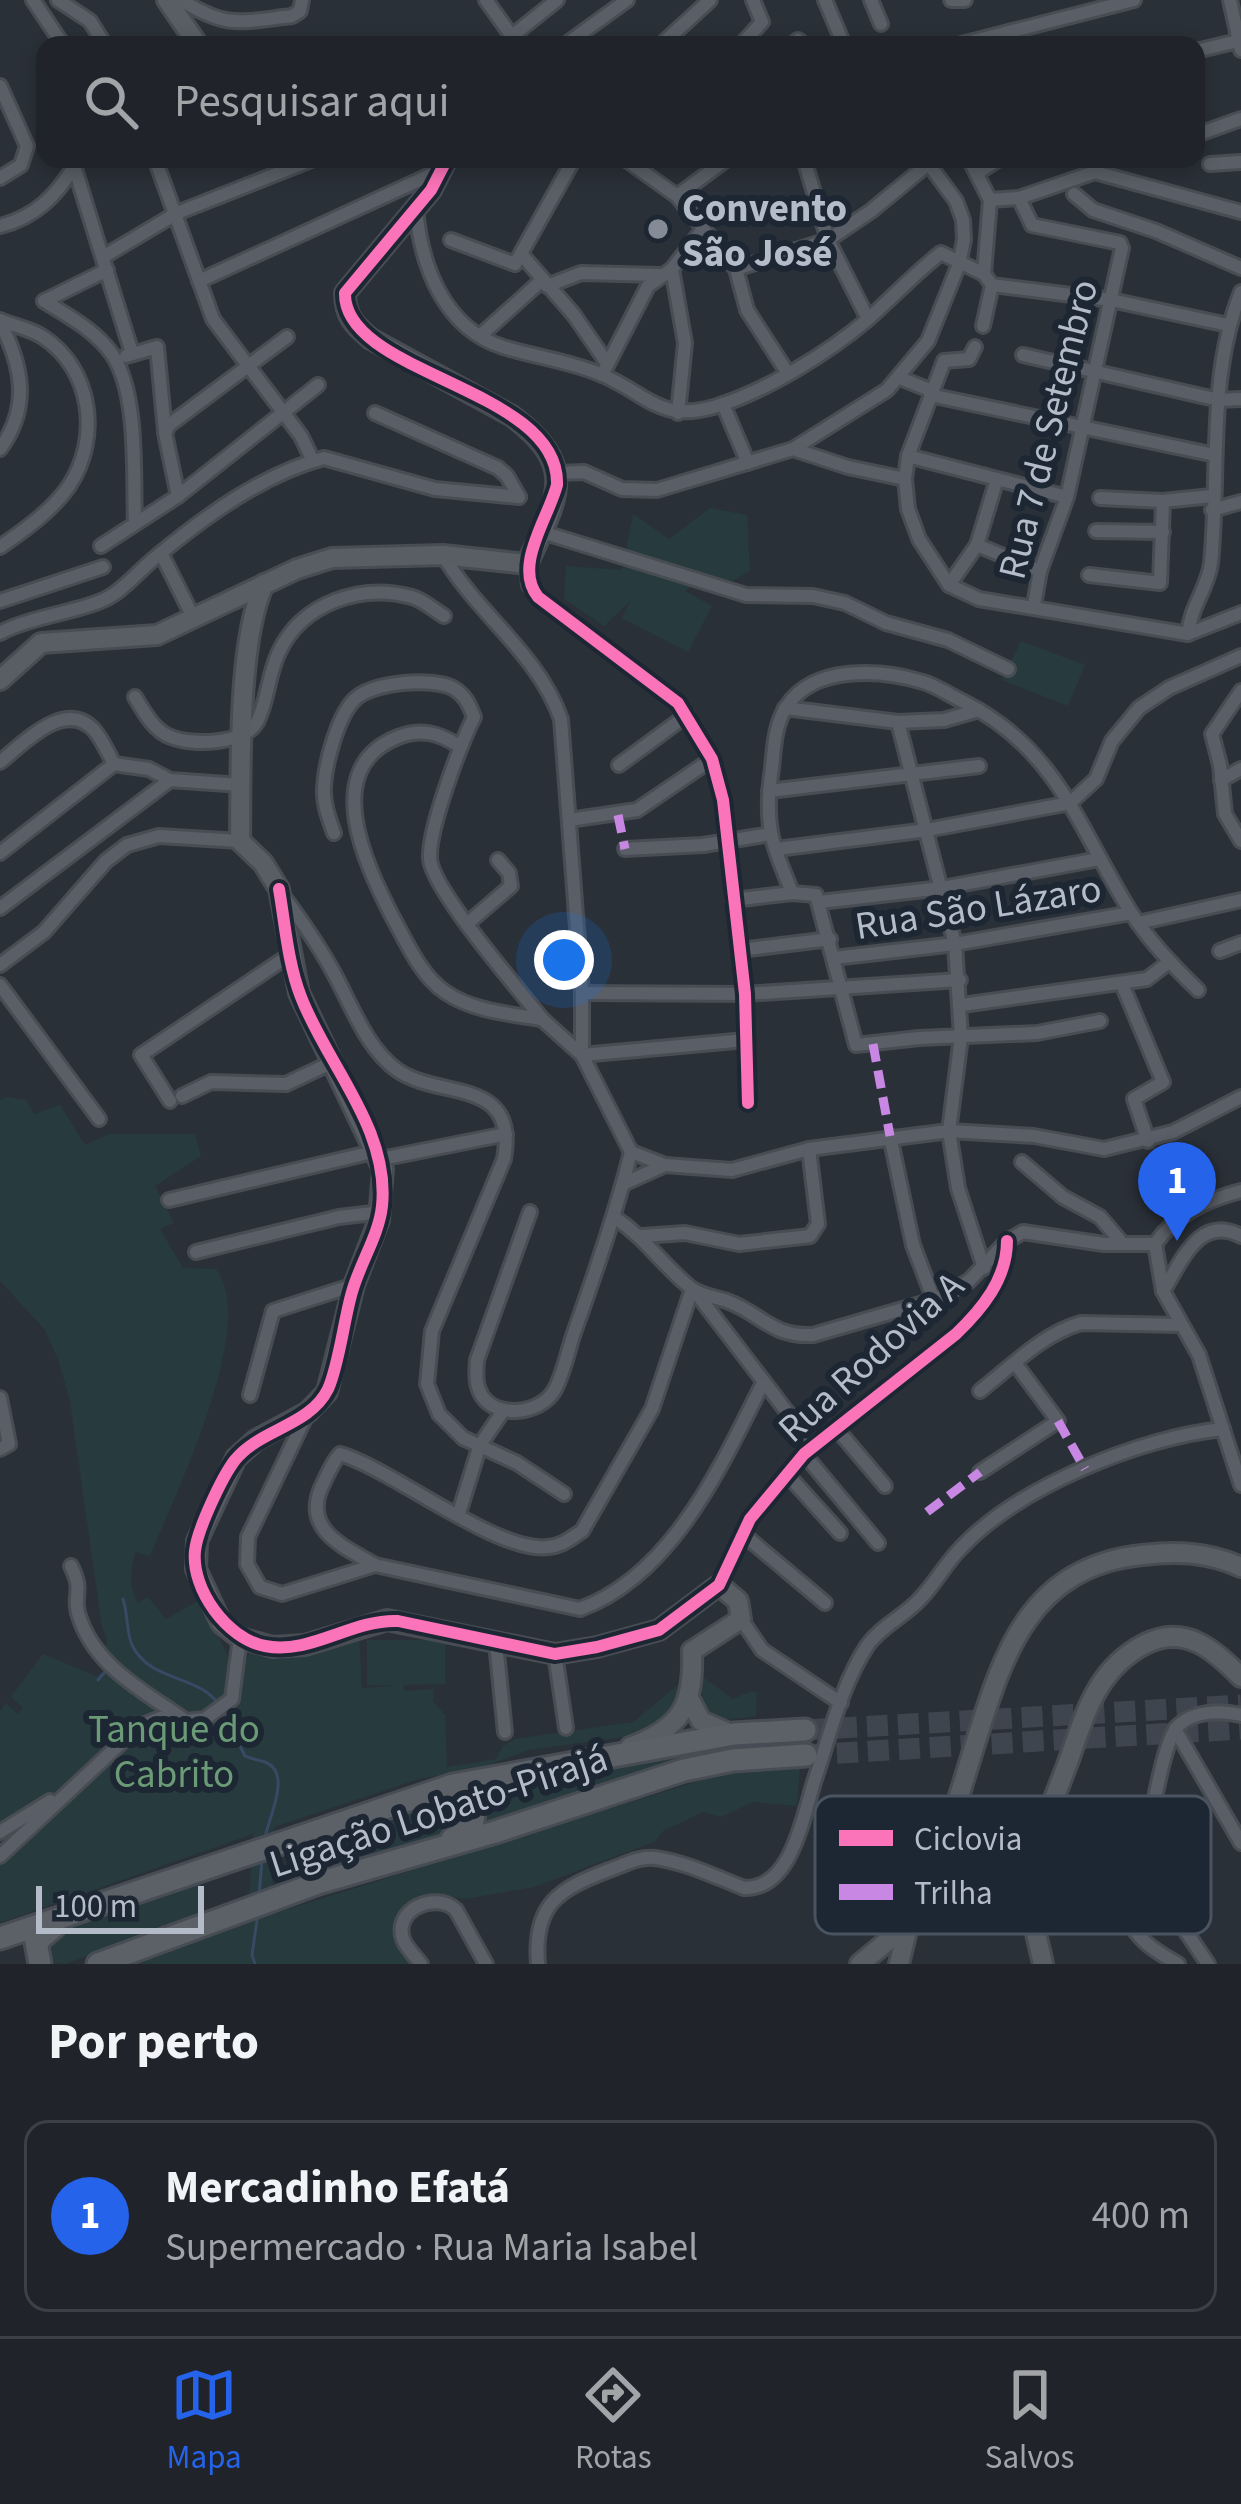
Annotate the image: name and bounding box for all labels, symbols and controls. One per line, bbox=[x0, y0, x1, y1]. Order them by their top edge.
search box bbox=[36, 36, 1205, 168]
icon: search bbox=[78, 69, 144, 135]
text: Pesquisar aqui bbox=[174, 70, 449, 134]
place label: Convento São José bbox=[682, 181, 847, 282]
marker: Convento São José bbox=[645, 216, 671, 242]
street label: Rua 7 de Setembro bbox=[985, 274, 1113, 585]
street label: Rua São Lázaro bbox=[851, 861, 1105, 955]
your location bbox=[534, 930, 594, 990]
pin: 1 bbox=[1138, 1142, 1216, 1241]
street label: Rua Rodovia A bbox=[766, 1258, 977, 1456]
park label: Tanque do Cabrito bbox=[88, 1702, 260, 1803]
street label: Ligação Lobato-Pirajá bbox=[262, 1731, 615, 1893]
legend bbox=[815, 1796, 1211, 1934]
text: Ciclovia bbox=[914, 1816, 1022, 1863]
text: Trilha bbox=[914, 1870, 993, 1917]
scale bar bbox=[36, 1880, 204, 1933]
text: 100 m bbox=[54, 1883, 137, 1930]
text: Por perto bbox=[48, 2006, 259, 2078]
text: Mercadinho Efatá bbox=[165, 2156, 510, 2220]
text: 1 bbox=[80, 2188, 100, 2244]
text: 400 m bbox=[1092, 2188, 1190, 2244]
text: Supermercado · Rua Maria Isabel bbox=[165, 2220, 698, 2276]
tab: Mapa bbox=[167, 2362, 242, 2481]
tab: Rotas bbox=[575, 2362, 652, 2481]
tab: Salvos bbox=[985, 2362, 1074, 2481]

